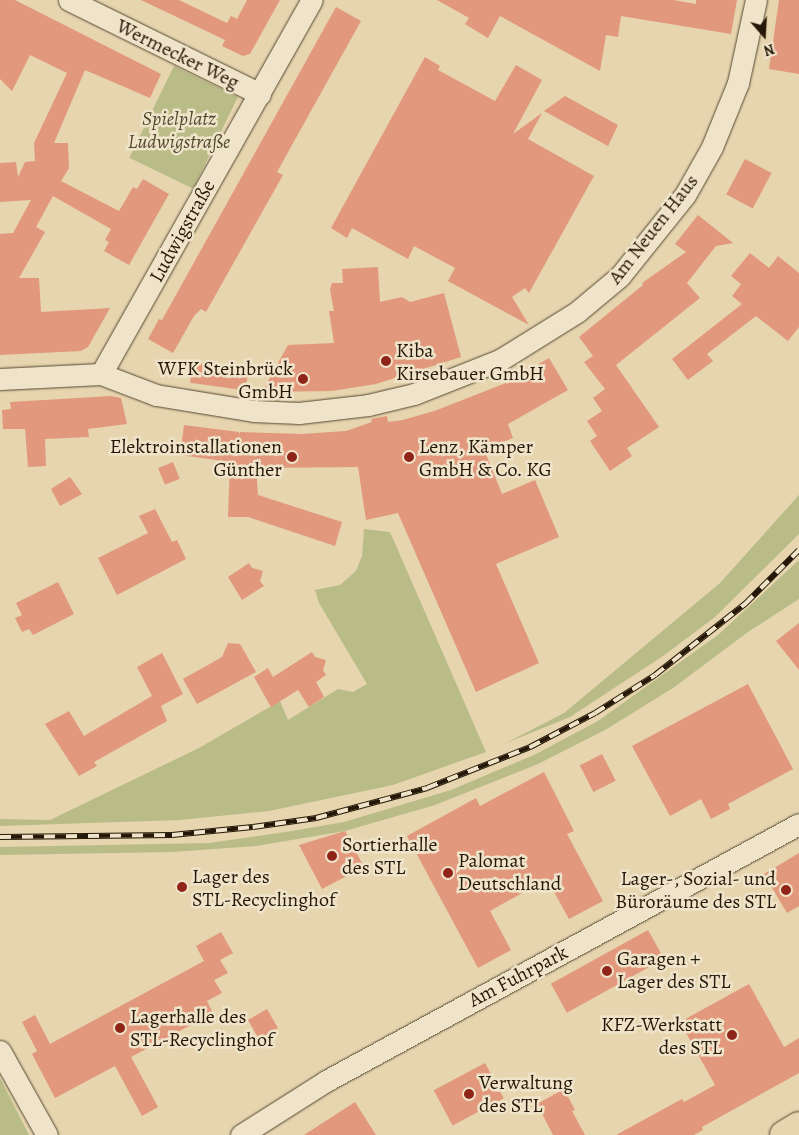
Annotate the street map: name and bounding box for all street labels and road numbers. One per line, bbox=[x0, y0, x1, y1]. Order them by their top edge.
street label: Wermecker Weg bbox=[113, 14, 243, 94]
street label: Am Neuen Haus bbox=[603, 169, 703, 289]
street label: Ludwigstraße bbox=[144, 175, 220, 287]
street label: Am Fuhrpark bbox=[464, 940, 572, 1012]

